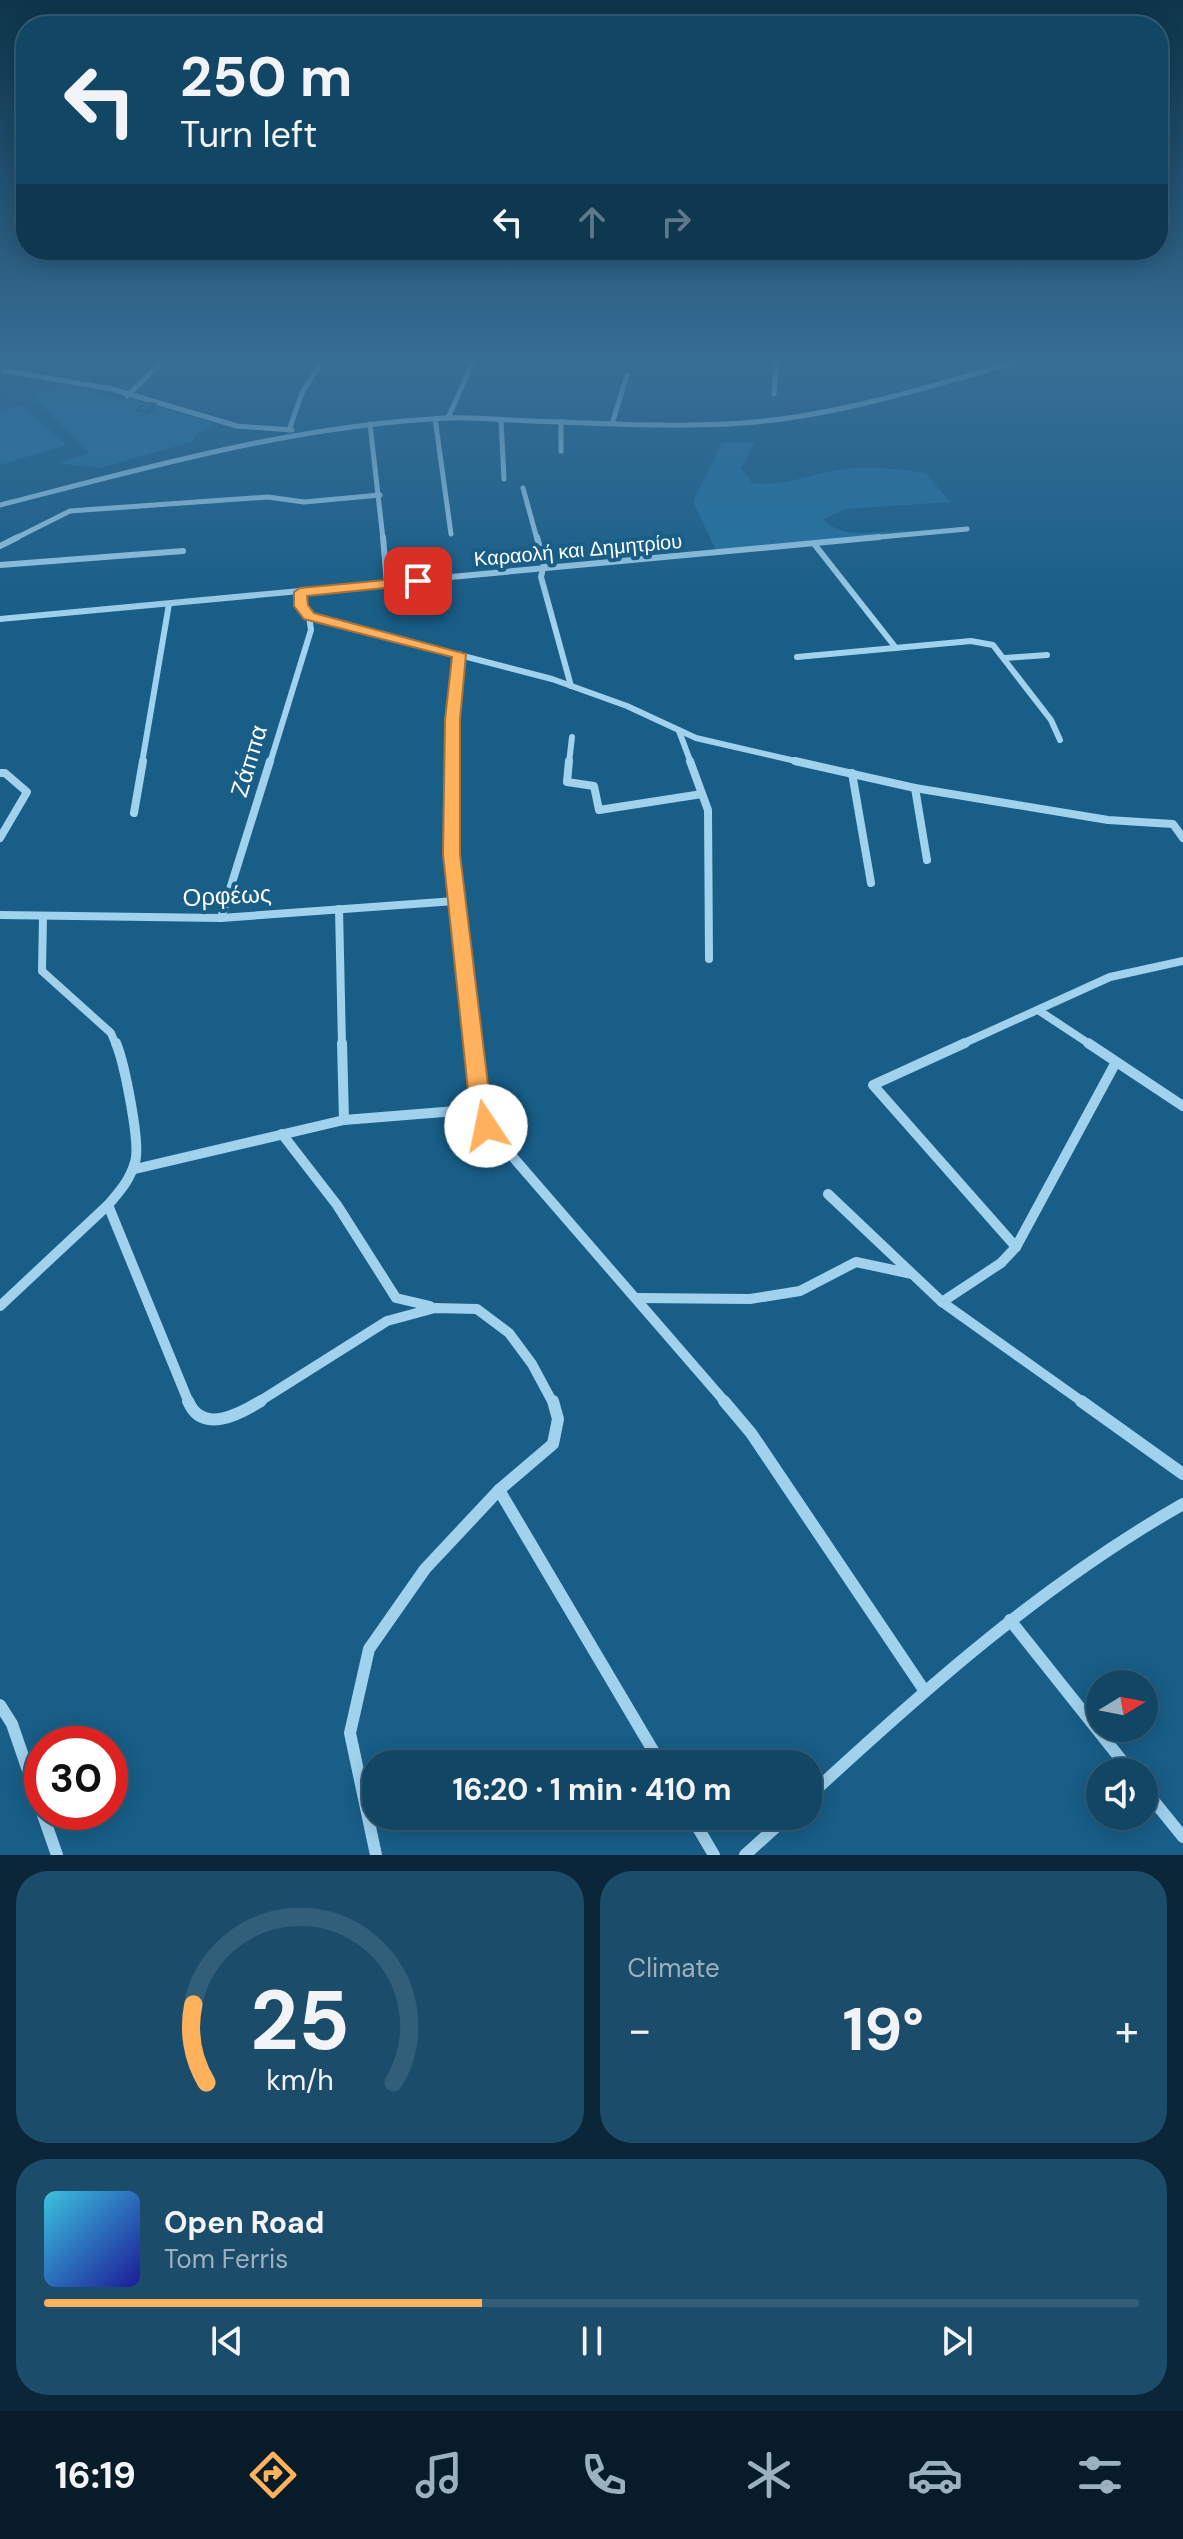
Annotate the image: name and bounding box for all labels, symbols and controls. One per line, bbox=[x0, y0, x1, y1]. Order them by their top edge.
text: 250 m bbox=[180, 40, 352, 113]
icon: left bbox=[48, 48, 152, 152]
text: Turn left bbox=[180, 111, 317, 158]
icon: left bbox=[486, 200, 530, 244]
icon: ahead bbox=[570, 200, 614, 244]
icon: right bbox=[654, 200, 698, 244]
street label: Καραολή και Δημητρίου bbox=[473, 528, 683, 572]
pin bbox=[384, 547, 452, 615]
icon: arrive bbox=[396, 559, 440, 603]
street label: Ζάππα bbox=[223, 721, 274, 800]
street label: Ορφέως bbox=[182, 878, 272, 913]
position arrow bbox=[444, 1084, 528, 1168]
north arrow bbox=[1086, 1670, 1158, 1742]
map controls bbox=[1086, 1670, 1158, 1830]
speed limit sign: 30 bbox=[24, 1726, 128, 1830]
button: sound bbox=[1086, 1758, 1158, 1830]
text: 16:20 · 1 min · 410 m bbox=[453, 1770, 731, 1809]
text: Climate bbox=[628, 1951, 720, 1985]
text: 25 bbox=[250, 1966, 350, 2075]
text: 19° bbox=[842, 1990, 924, 2069]
text: − bbox=[628, 2001, 652, 2059]
text: + bbox=[1115, 2001, 1139, 2059]
text: km/h bbox=[266, 2062, 334, 2099]
text: Open Road bbox=[164, 2203, 324, 2242]
text: Tom Ferris bbox=[164, 2242, 288, 2276]
icon: previous bbox=[205, 2319, 249, 2363]
icon: pause bbox=[570, 2319, 614, 2363]
icon: next bbox=[935, 2319, 979, 2363]
icon: directions bbox=[245, 2447, 301, 2503]
icon: music bbox=[411, 2447, 467, 2503]
icon: phone bbox=[576, 2447, 632, 2503]
icon: climate bbox=[741, 2447, 797, 2503]
icon: car bbox=[907, 2447, 963, 2503]
icon: filters bbox=[1072, 2447, 1128, 2503]
text: 16:19 bbox=[55, 2452, 136, 2499]

